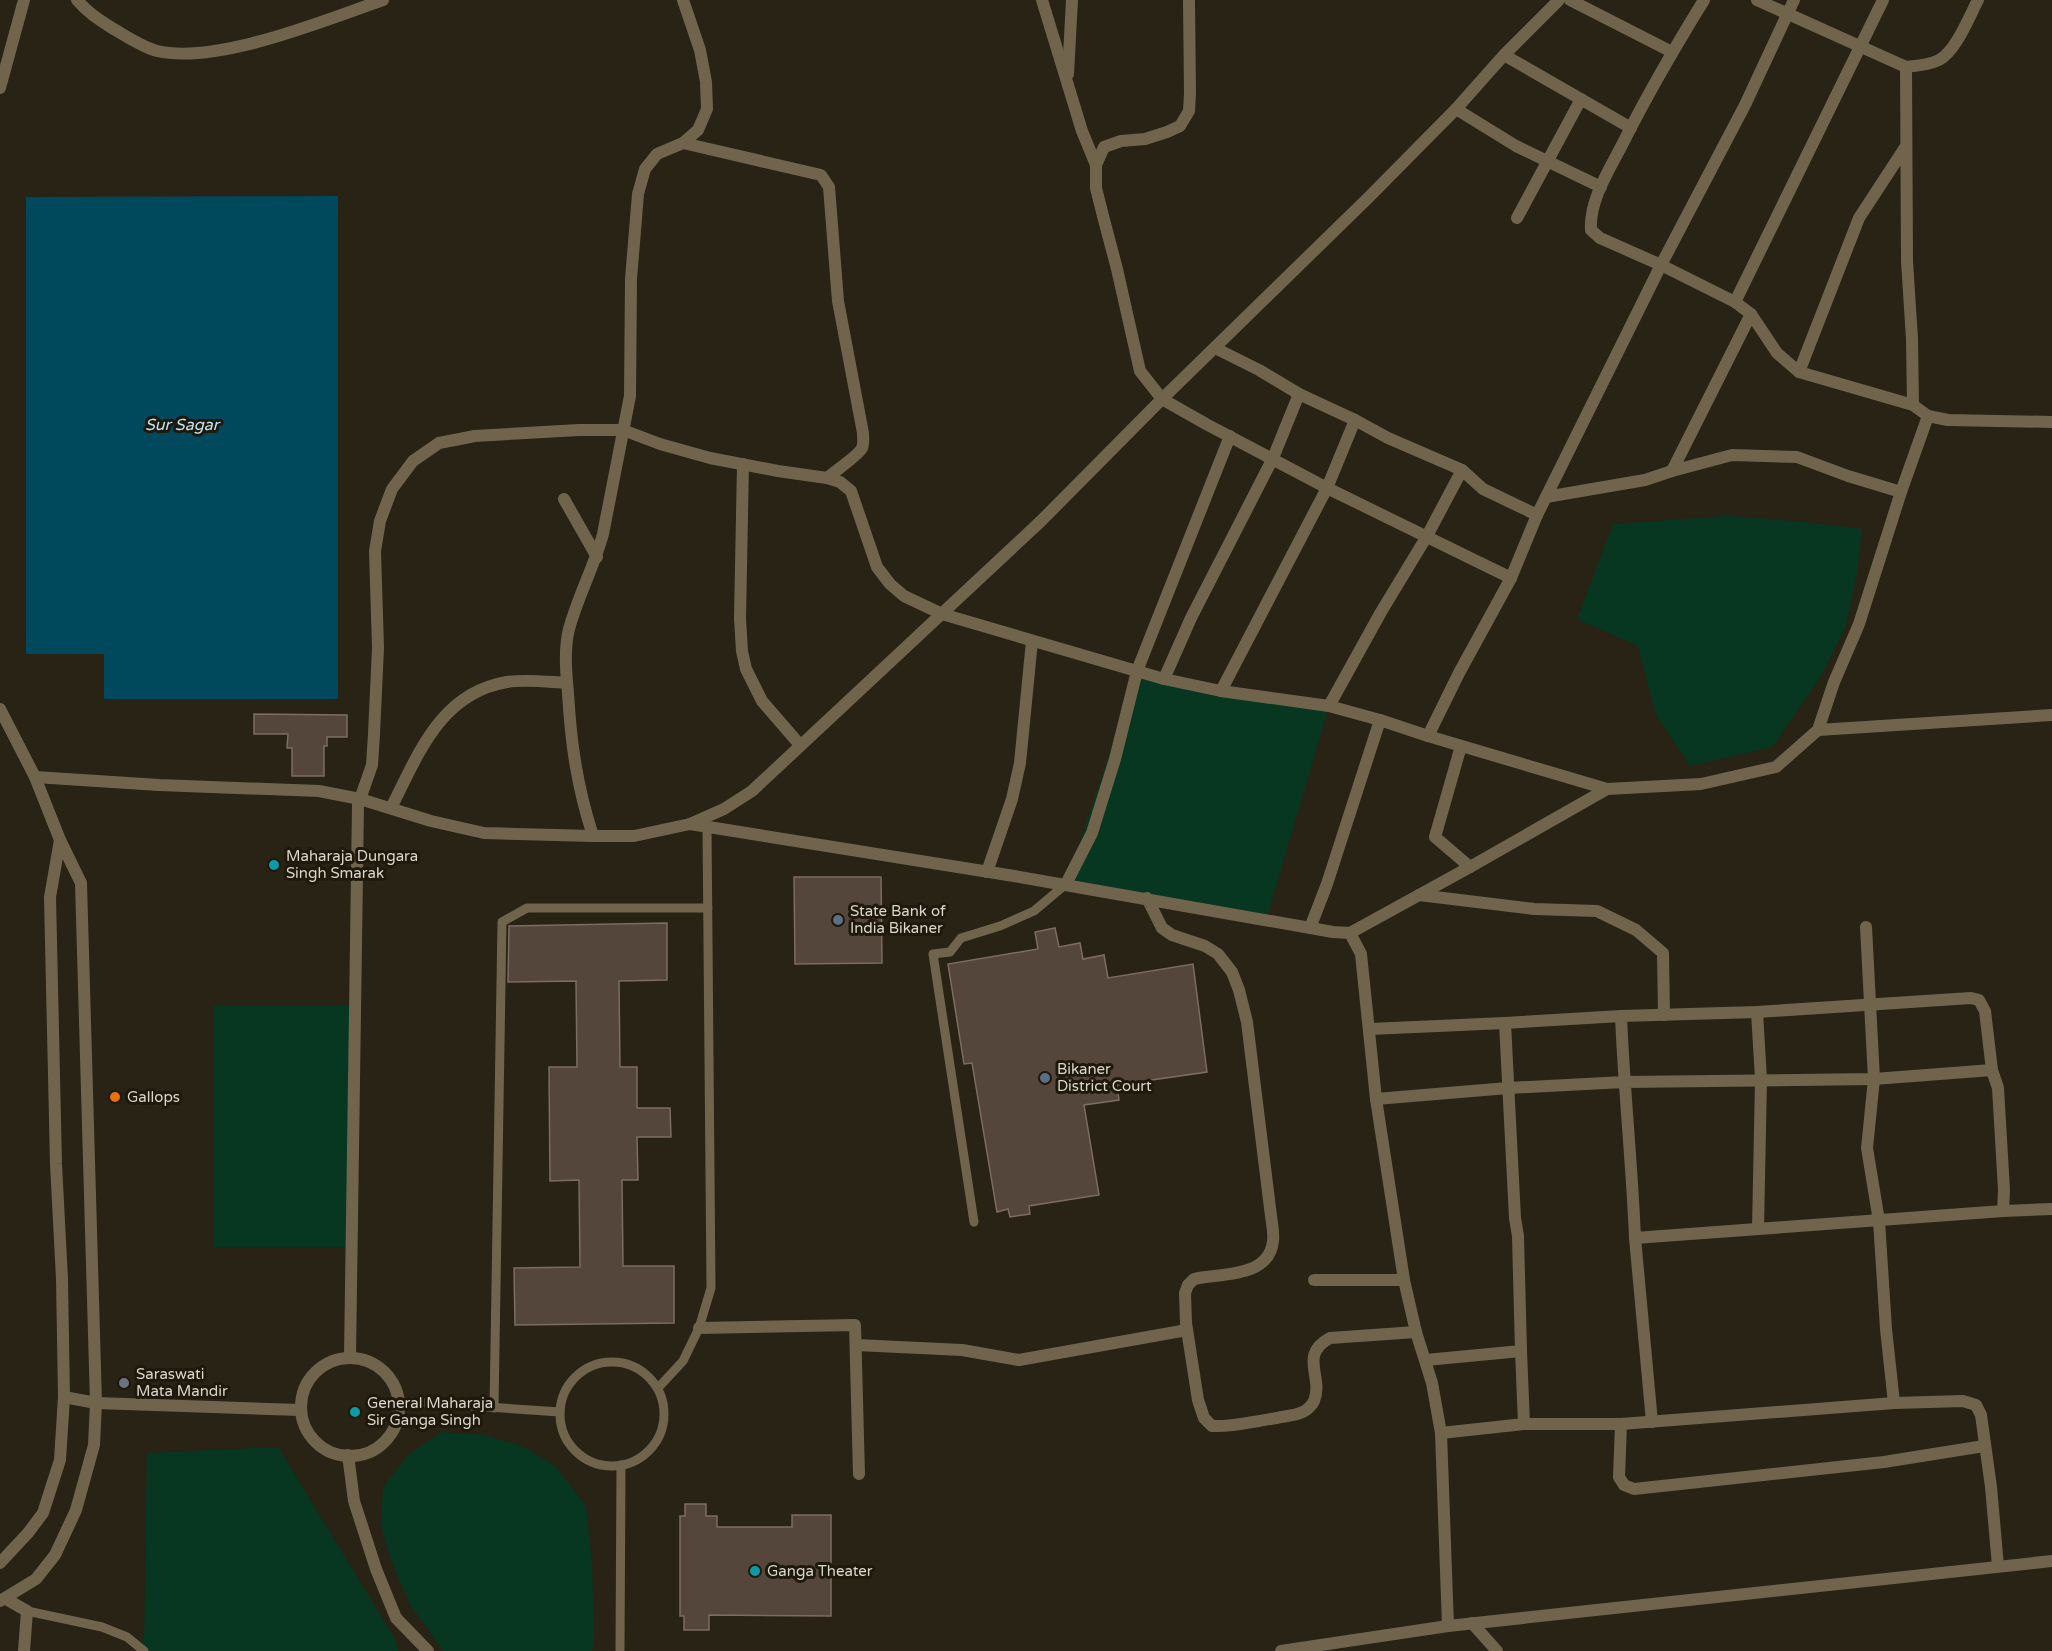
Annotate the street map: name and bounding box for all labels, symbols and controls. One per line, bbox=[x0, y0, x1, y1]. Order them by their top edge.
water label: Sur Sagar bbox=[145, 415, 221, 435]
place label: Maharaja Dungara Singh Smarak bbox=[286, 847, 418, 882]
marker: Maharaja Dungara Singh Smarak bbox=[267, 858, 281, 872]
place label: State Bank of India Bikaner bbox=[850, 902, 946, 937]
marker: State Bank of India Bikaner bbox=[831, 913, 845, 927]
place label: Bikaner District Court bbox=[1057, 1060, 1152, 1095]
marker: Bikaner District Court bbox=[1038, 1071, 1052, 1085]
place label: Gallops bbox=[127, 1088, 180, 1106]
marker: Gallops bbox=[108, 1090, 122, 1104]
place label: Saraswati Mata Mandir bbox=[136, 1365, 228, 1400]
marker: Saraswati Mata Mandir bbox=[117, 1376, 131, 1390]
place label: General Maharaja Sir Ganga Singh bbox=[367, 1394, 493, 1429]
marker: General Maharaja Sir Ganga Singh bbox=[348, 1405, 362, 1419]
place label: Ganga Theater bbox=[767, 1562, 873, 1580]
marker: Ganga Theater bbox=[748, 1564, 762, 1578]

